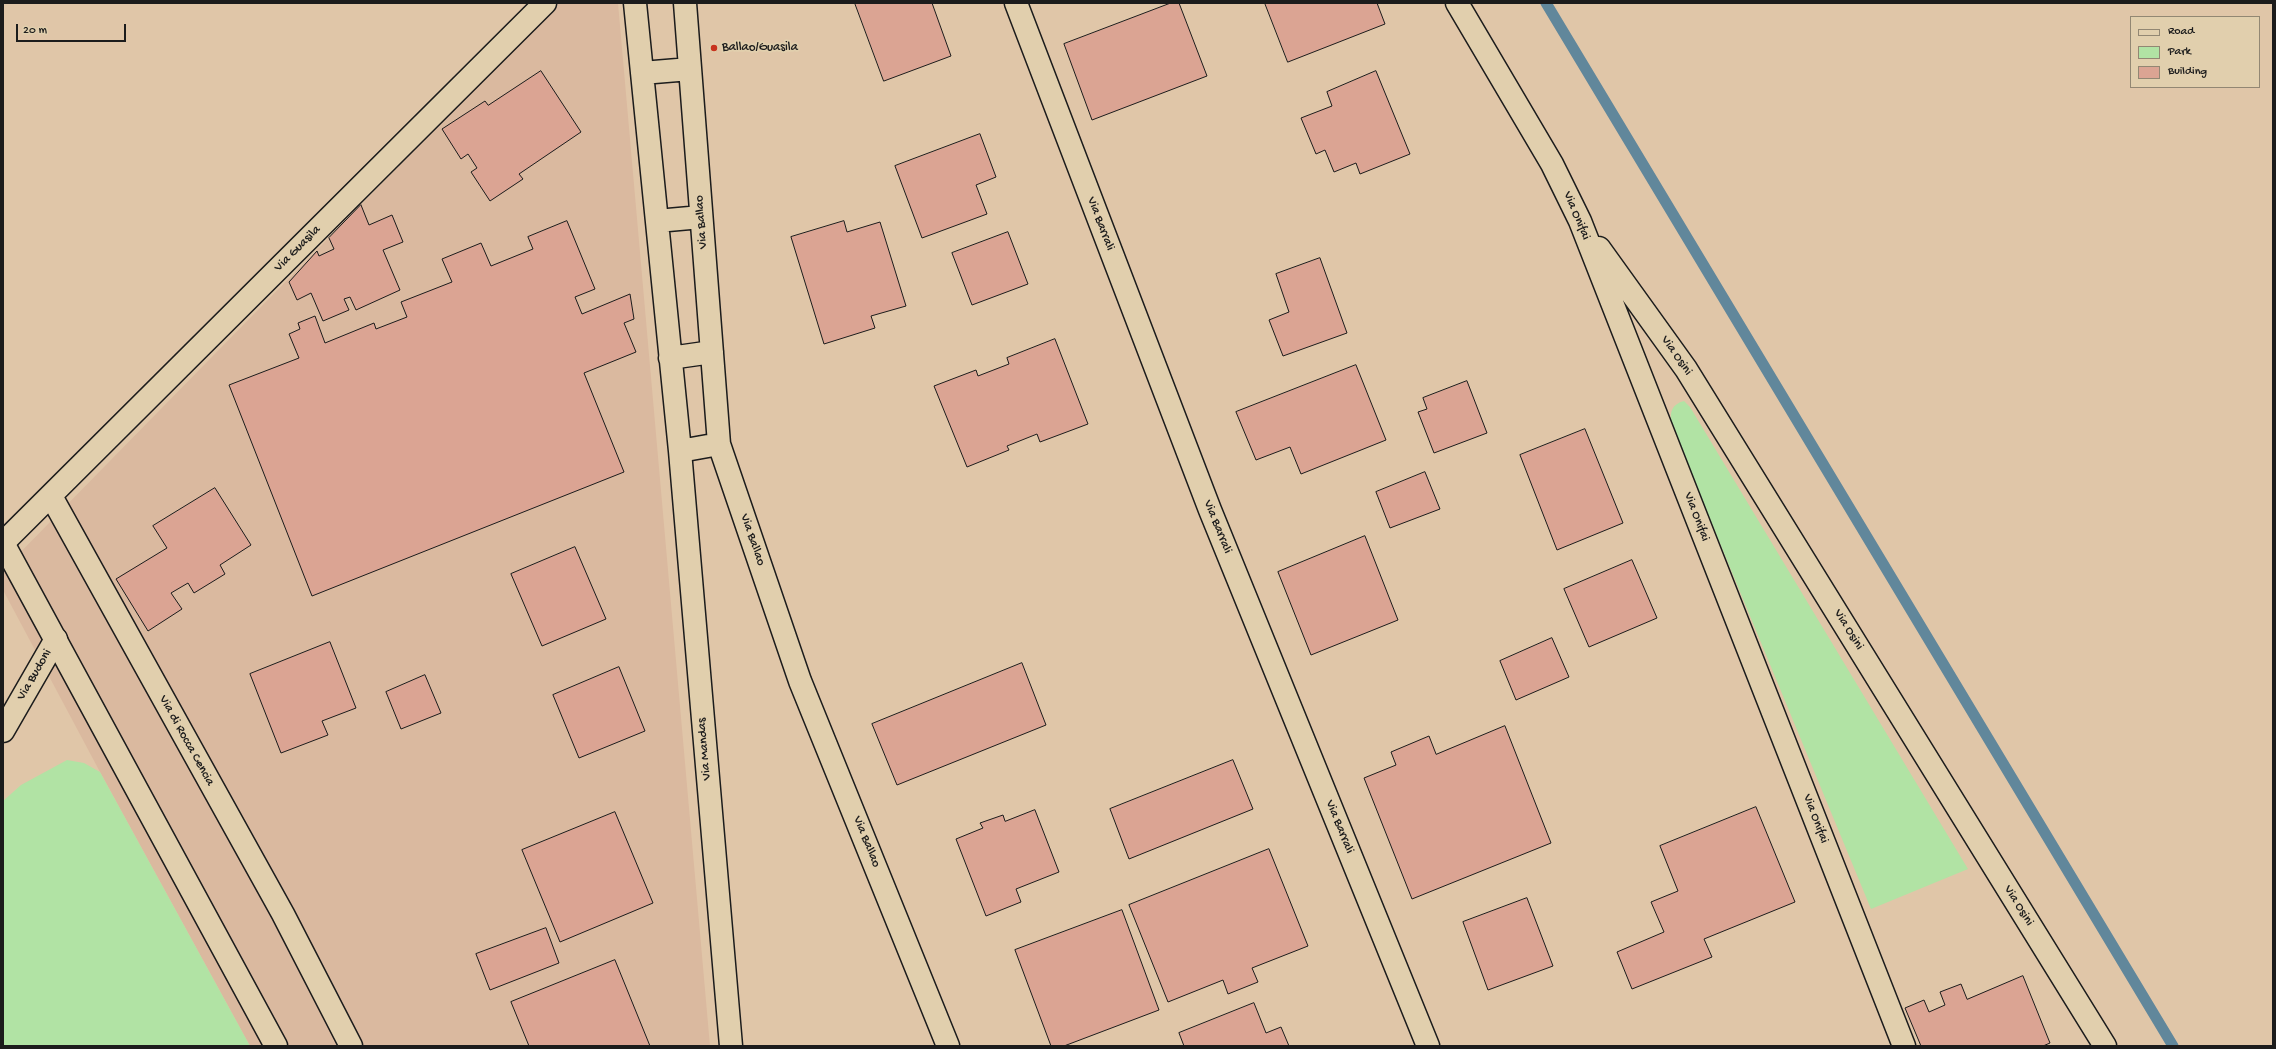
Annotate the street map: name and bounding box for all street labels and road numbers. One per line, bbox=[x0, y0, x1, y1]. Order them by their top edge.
street label: Via Onifai bbox=[1559, 189, 1593, 243]
street label: Via Ballao bbox=[692, 195, 712, 249]
street label: Via Barrali bbox=[1083, 195, 1117, 253]
street label: Via Guasila bbox=[271, 222, 325, 276]
street label: Via Osini bbox=[1657, 333, 1695, 379]
street label: Via Onifai bbox=[1680, 490, 1712, 544]
street label: Via Barrali bbox=[1199, 498, 1235, 556]
street label: Via Ballao bbox=[736, 512, 768, 568]
street label: Via Osini bbox=[1830, 607, 1866, 653]
street label: Via Budoni bbox=[14, 647, 56, 703]
street label: Via di Rocca Cencia bbox=[155, 693, 217, 789]
street label: Via Mandas bbox=[695, 717, 715, 781]
street label: Via Onifai bbox=[1799, 792, 1831, 846]
street label: Via Barrali bbox=[1321, 798, 1357, 856]
street label: Via Ballao bbox=[849, 814, 883, 870]
street label: Via Osini bbox=[2000, 883, 2036, 929]

